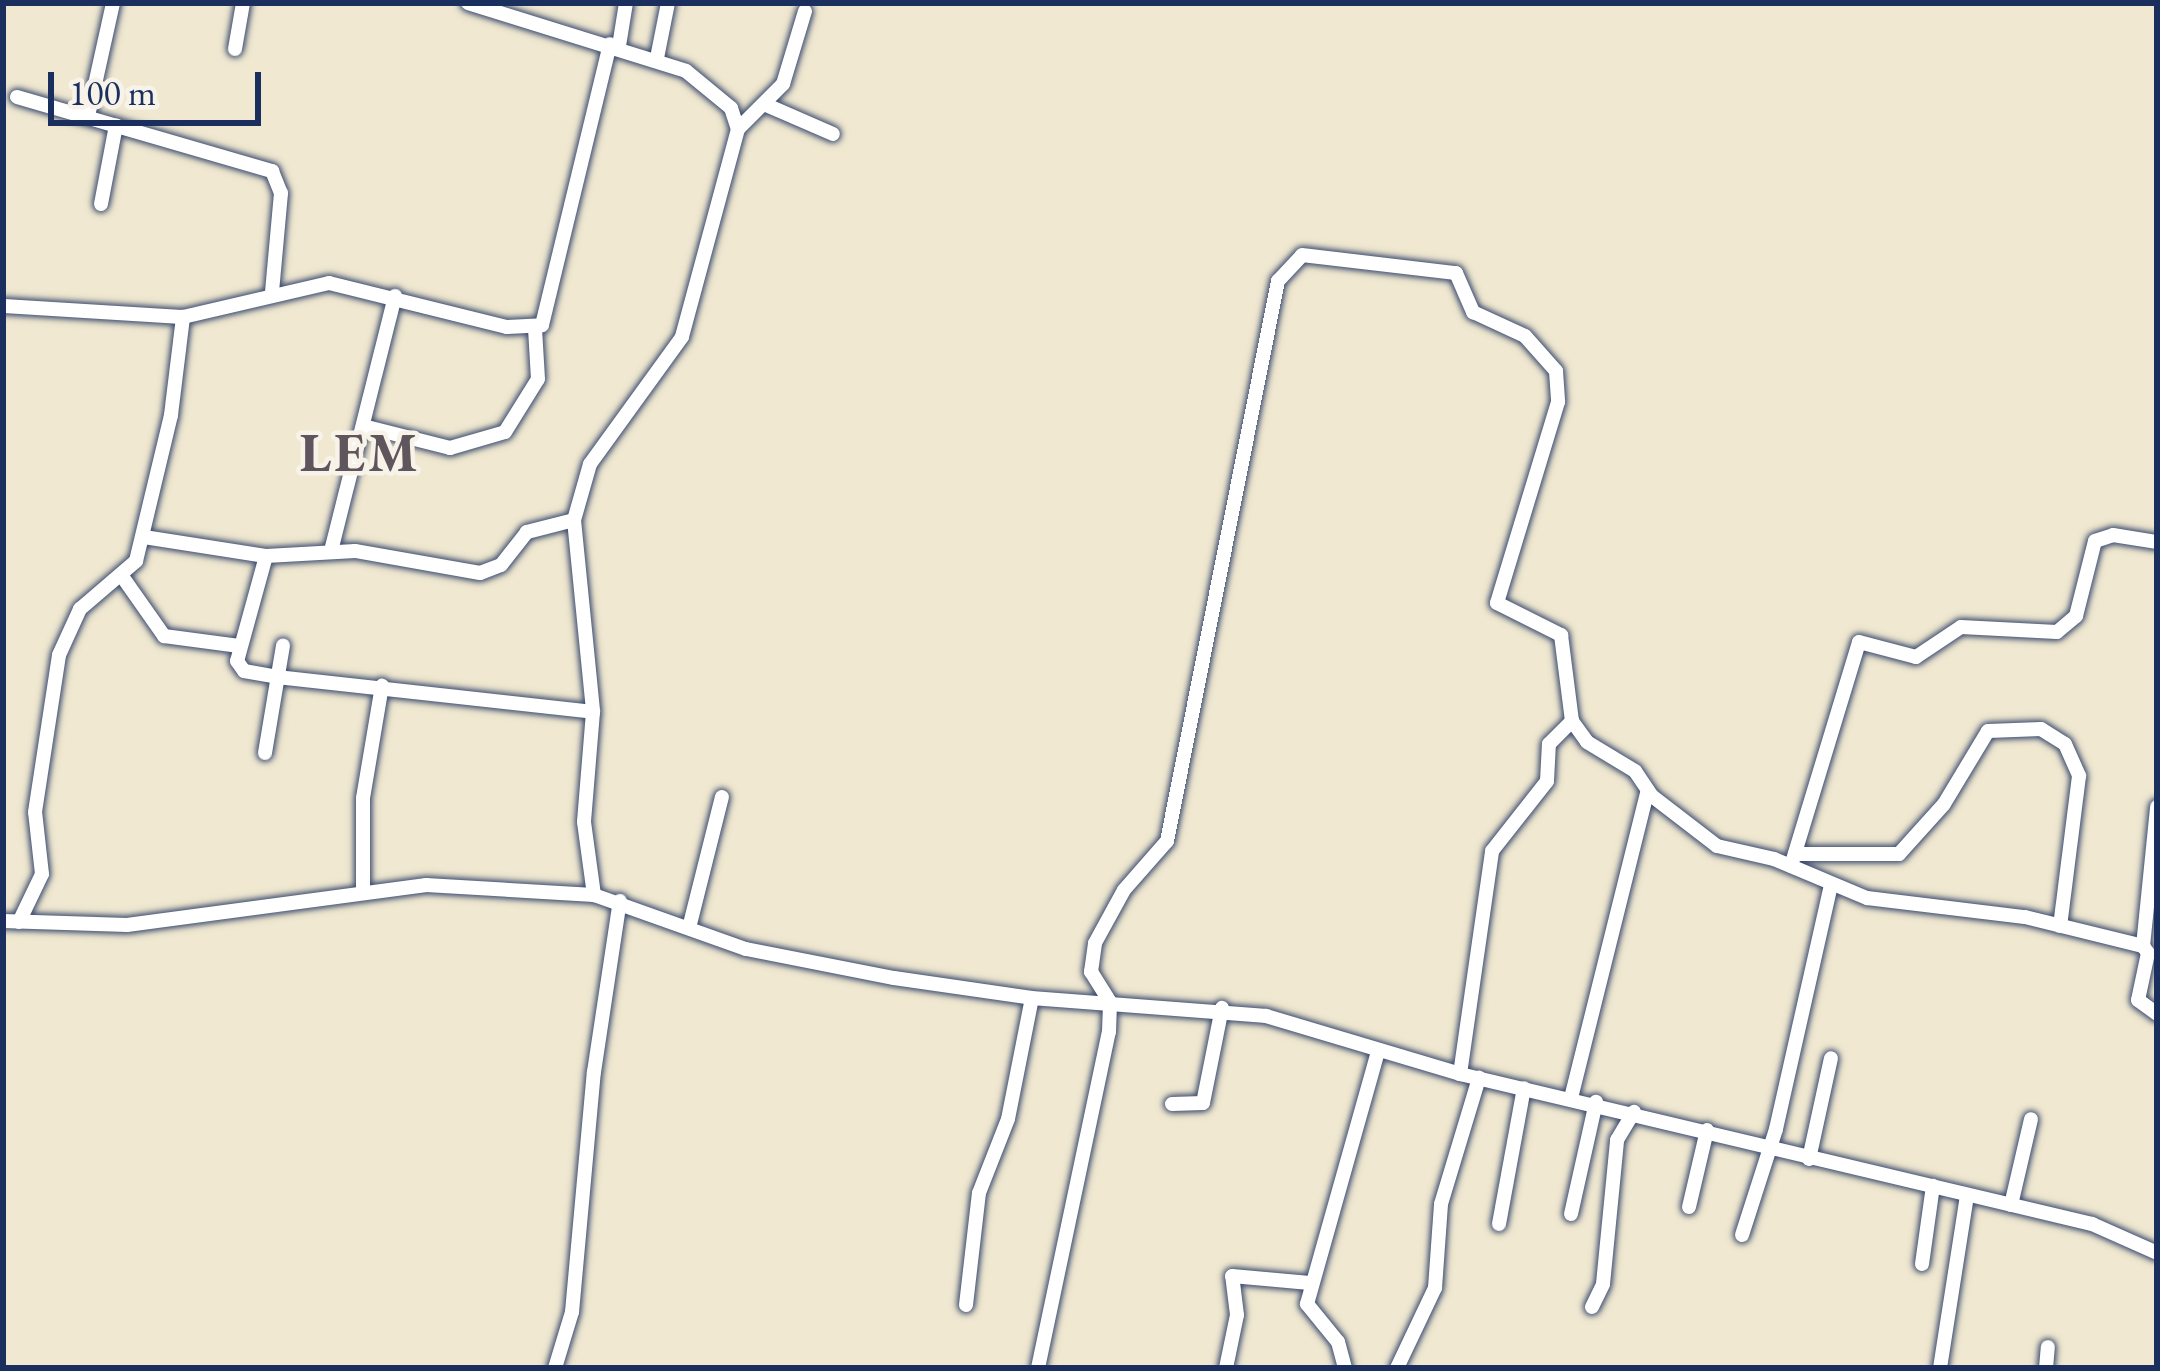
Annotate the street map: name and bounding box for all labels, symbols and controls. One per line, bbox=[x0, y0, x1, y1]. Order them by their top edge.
scale bar bbox=[54, 48, 267, 122]
text: 100 m bbox=[69, 69, 156, 116]
district label: LEM bbox=[299, 420, 421, 484]

